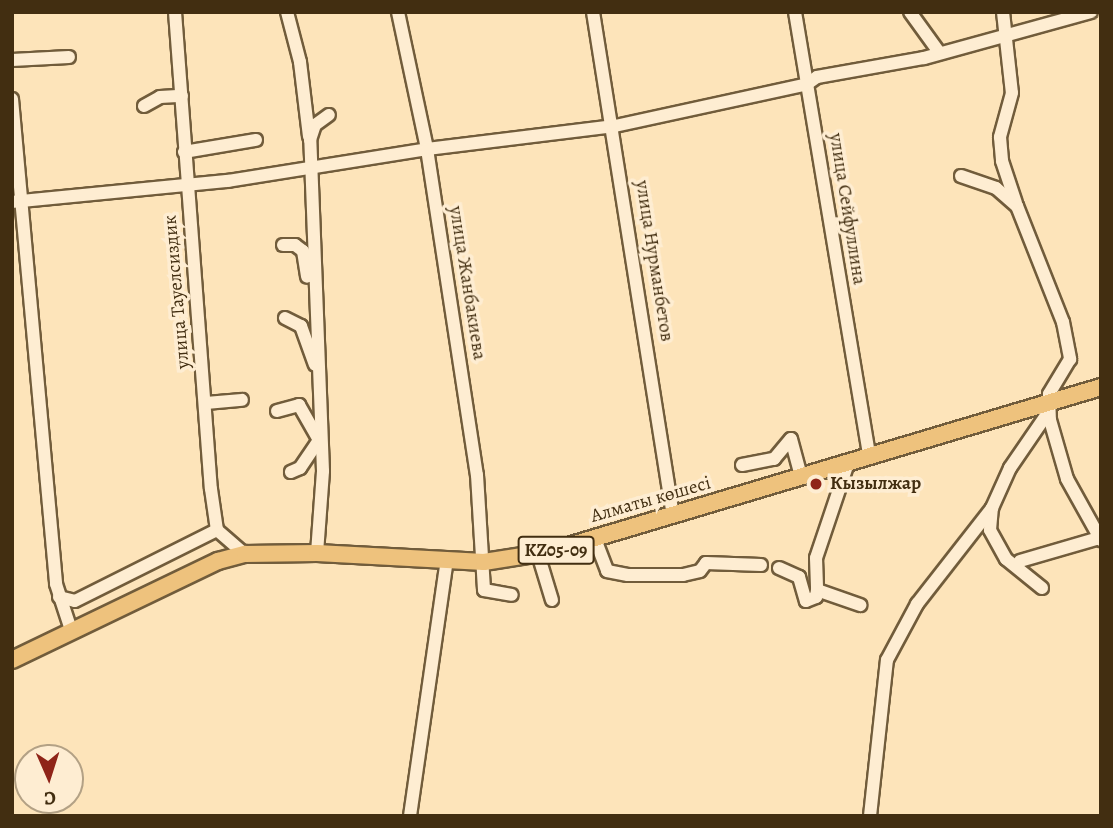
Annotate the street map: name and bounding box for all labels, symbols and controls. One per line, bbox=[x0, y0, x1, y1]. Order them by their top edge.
street label: улица Сейфуллина bbox=[824, 132, 870, 286]
street label: улица Нурманбетов bbox=[630, 179, 678, 343]
street label: улица Жанбакиева bbox=[444, 204, 490, 362]
street label: улица Тауелсиздик bbox=[159, 214, 195, 370]
street label: Алматы көшесі bbox=[588, 472, 714, 528]
place label: Кызылжар bbox=[830, 473, 921, 495]
marker: Кызылжар bbox=[808, 476, 824, 492]
road number: KZ05-09 bbox=[518, 536, 594, 564]
north arrow bbox=[14, 744, 84, 814]
text: С bbox=[43, 785, 57, 811]

